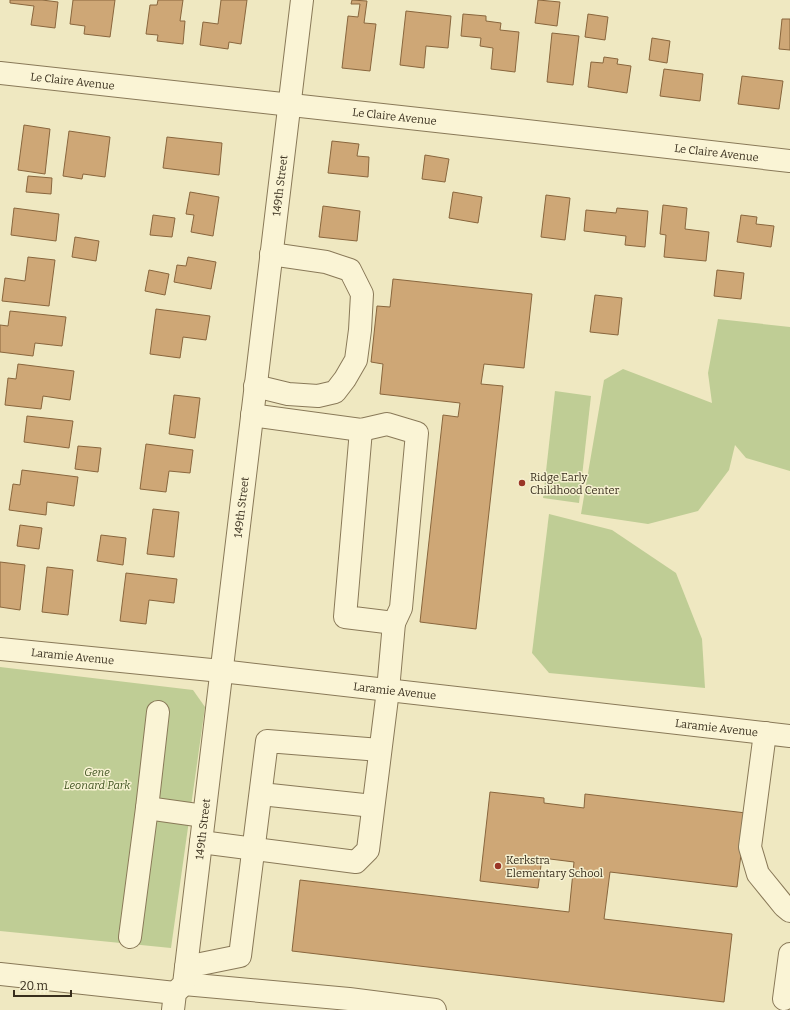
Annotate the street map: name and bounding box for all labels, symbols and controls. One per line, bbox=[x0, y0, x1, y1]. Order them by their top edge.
street label: Le Claire Avenue bbox=[30, 70, 115, 92]
street label: Le Claire Avenue bbox=[352, 105, 438, 128]
street label: Le Claire Avenue bbox=[674, 141, 759, 164]
street label: 149th Street bbox=[270, 154, 290, 217]
place label: Ridge Early Childhood Center bbox=[530, 471, 619, 497]
street label: 149th Street bbox=[231, 476, 251, 539]
marker: Ridge Early Childhood Center bbox=[517, 478, 527, 488]
street label: Laramie Avenue bbox=[31, 646, 115, 667]
street label: Laramie Avenue bbox=[353, 680, 437, 702]
street label: Laramie Avenue bbox=[675, 716, 759, 739]
park label: Gene Leonard Park bbox=[64, 766, 131, 792]
street label: 149th Street bbox=[192, 798, 213, 860]
place label: Kerkstra Elementary School bbox=[506, 854, 603, 880]
marker: Kerkstra Elementary School bbox=[493, 861, 503, 871]
scale bar bbox=[14, 972, 71, 998]
text: 20 m bbox=[20, 979, 49, 993]

